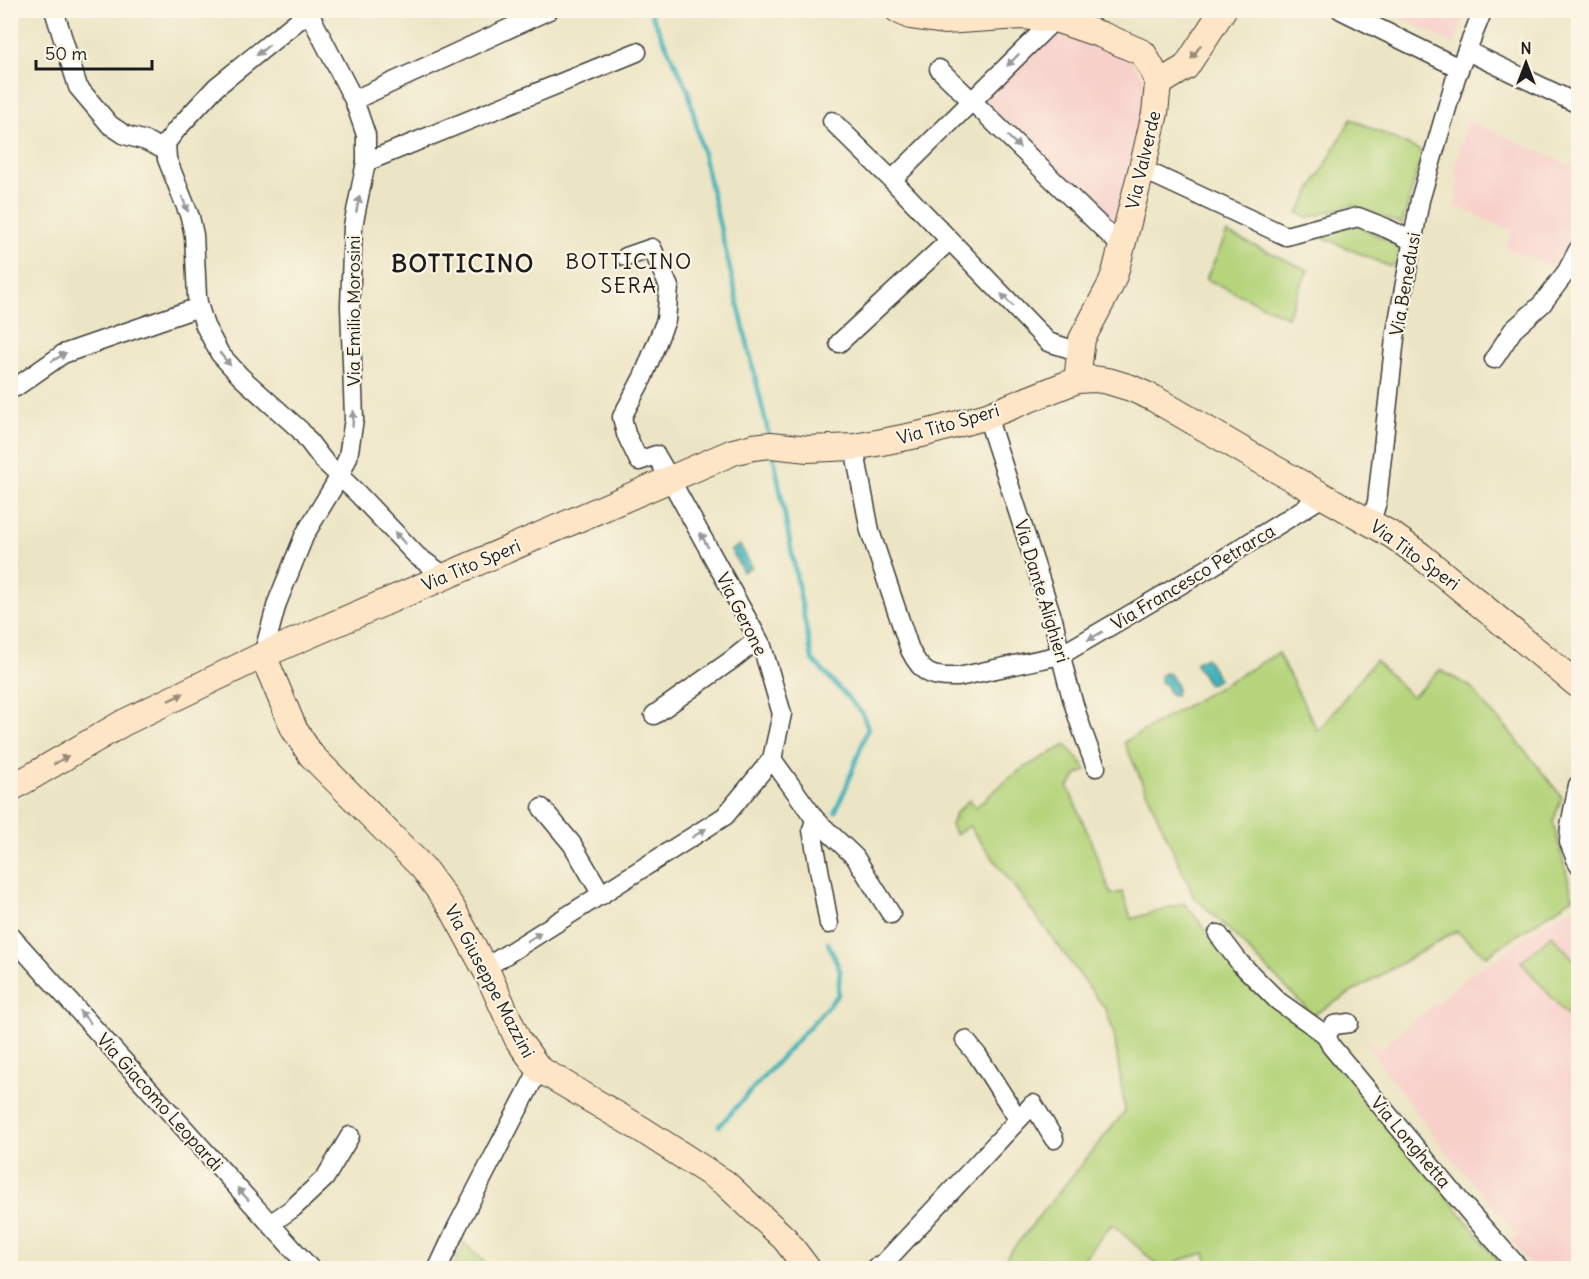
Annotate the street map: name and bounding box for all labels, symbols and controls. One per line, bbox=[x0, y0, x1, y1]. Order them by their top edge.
scale bar bbox=[36, 33, 152, 71]
north arrow bbox=[1496, 33, 1556, 93]
text: N bbox=[1520, 38, 1532, 58]
text: 50 m bbox=[45, 42, 87, 65]
one-way arrow bbox=[255, 43, 271, 56]
one-way arrow bbox=[1190, 44, 1201, 60]
one-way arrow bbox=[1006, 53, 1021, 67]
street label: Via Valverde bbox=[1120, 108, 1166, 212]
one-way arrow bbox=[1007, 135, 1022, 149]
one-way arrow bbox=[353, 195, 363, 213]
one-way arrow bbox=[181, 196, 191, 214]
street label: Via Benedusi bbox=[1385, 230, 1425, 338]
street label: Via Emilio Morosini bbox=[342, 235, 365, 387]
district label: BOTTICINO bbox=[391, 248, 535, 278]
district label: BOTTICINO SERA bbox=[565, 248, 693, 299]
one-way arrow bbox=[1000, 293, 1014, 308]
one-way arrow bbox=[219, 351, 232, 367]
one-way arrow bbox=[51, 352, 68, 362]
street label: Via Tito Speri bbox=[894, 398, 1002, 450]
one-way arrow bbox=[348, 410, 358, 429]
street label: Via Tito Speri bbox=[1366, 515, 1464, 595]
street label: Via Dante Alighieri bbox=[1009, 517, 1075, 665]
street label: Via Francesco Petrarca bbox=[1107, 519, 1279, 635]
one-way arrow bbox=[394, 532, 408, 546]
one-way arrow bbox=[699, 532, 709, 549]
street label: Via Tito Speri bbox=[418, 534, 524, 596]
street label: Via Gerone bbox=[711, 569, 773, 659]
one-way arrow bbox=[1086, 631, 1103, 641]
one-way arrow bbox=[167, 693, 184, 702]
one-way arrow bbox=[53, 755, 70, 765]
one-way arrow bbox=[691, 827, 707, 838]
street label: Via Giuseppe Mazzini bbox=[440, 900, 540, 1062]
one-way arrow bbox=[526, 931, 542, 943]
one-way arrow bbox=[78, 1010, 92, 1025]
street label: Via Giacomo Leopardi bbox=[92, 1028, 228, 1176]
street label: Via Longhetta bbox=[1366, 1092, 1456, 1192]
one-way arrow bbox=[237, 1187, 250, 1202]

